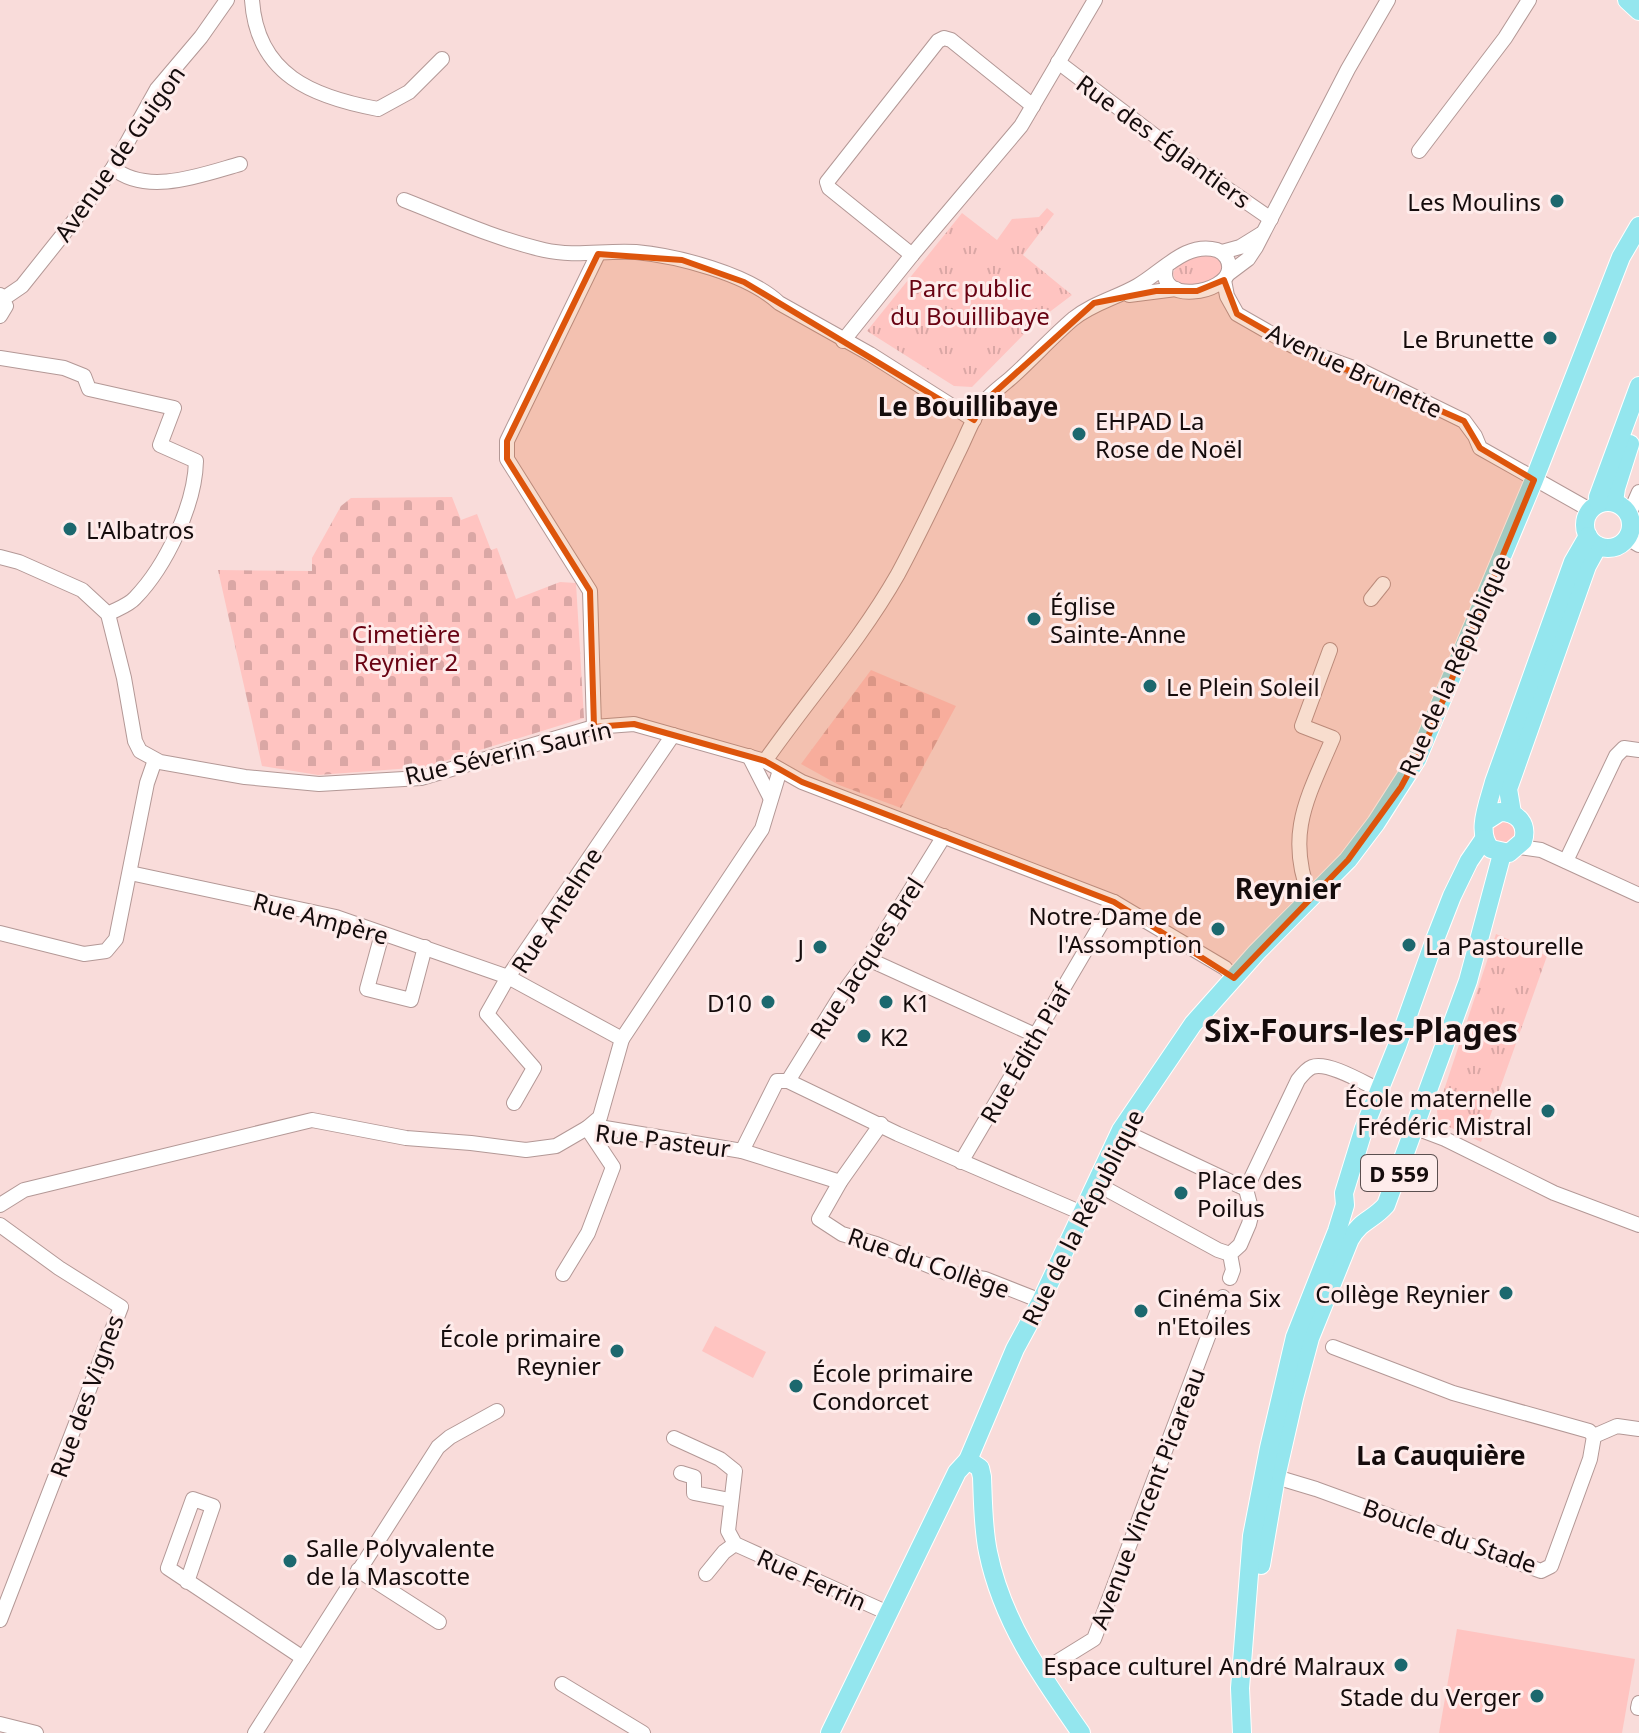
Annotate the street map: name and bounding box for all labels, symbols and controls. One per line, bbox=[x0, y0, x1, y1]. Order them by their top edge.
street label: Avenue de Guigon bbox=[46, 58, 192, 248]
street label: Rue des Églantiers bbox=[1070, 67, 1258, 215]
place label: Les Moulins bbox=[1407, 185, 1541, 218]
marker: Les Moulins bbox=[1548, 192, 1566, 210]
park label: Parc public du Bouillibaye bbox=[890, 271, 1050, 332]
street label: Avenue Brunette bbox=[1262, 315, 1448, 425]
place label: Le Brunette bbox=[1402, 322, 1534, 355]
marker: Le Brunette bbox=[1541, 329, 1559, 347]
district label: Le Bouillibaye bbox=[878, 388, 1058, 424]
place label: EHPAD La Rose de Noël bbox=[1095, 404, 1243, 465]
marker: EHPAD La Rose de Noël bbox=[1070, 425, 1088, 443]
place label: L'Albatros bbox=[86, 513, 194, 546]
marker: L'Albatros bbox=[61, 520, 79, 538]
street label: Rue de la République bbox=[1390, 549, 1518, 781]
place label: Église Sainte-Anne bbox=[1050, 589, 1186, 650]
marker: Église Sainte-Anne bbox=[1025, 610, 1043, 628]
park label: Cimetière Reynier 2 bbox=[352, 617, 460, 678]
place label: Le Plein Soleil bbox=[1166, 670, 1320, 703]
marker: Le Plein Soleil bbox=[1141, 677, 1159, 695]
street label: Rue Séverin Saurin bbox=[401, 712, 615, 792]
street label: Rue Antelme bbox=[503, 841, 609, 979]
district label: Reynier bbox=[1235, 869, 1342, 907]
street label: Rue Jacques Brel bbox=[801, 871, 931, 1045]
street label: Rue Ampère bbox=[250, 884, 392, 952]
place label: Notre-Dame de l'Assomption bbox=[1028, 899, 1202, 960]
marker: Notre-Dame de l'Assomption bbox=[1209, 920, 1227, 938]
place label: La Pastourelle bbox=[1425, 929, 1584, 962]
place label: J bbox=[795, 931, 804, 964]
marker: La Pastourelle bbox=[1400, 936, 1418, 954]
marker: J bbox=[811, 938, 829, 956]
street label: Rue Édith Piaf bbox=[972, 976, 1079, 1129]
place label: D10 bbox=[707, 986, 752, 1019]
place label: K1 bbox=[902, 986, 931, 1019]
marker: D10 bbox=[759, 993, 777, 1011]
marker: K1 bbox=[877, 993, 895, 1011]
district label: Six-Fours-les-Plages bbox=[1204, 1008, 1518, 1051]
place label: K2 bbox=[880, 1020, 909, 1053]
marker: K2 bbox=[855, 1027, 873, 1045]
place label: École maternelle Frédéric Mistral bbox=[1344, 1081, 1532, 1142]
marker: École maternelle Frédéric Mistral bbox=[1539, 1102, 1557, 1120]
street label: Rue de la République bbox=[1013, 1103, 1151, 1331]
street label: Rue Pasteur bbox=[594, 1115, 733, 1165]
road number: D 559 bbox=[1361, 1155, 1437, 1191]
place label: Place des Poilus bbox=[1197, 1163, 1302, 1224]
marker: Place des Poilus bbox=[1172, 1184, 1190, 1202]
street label: Rue du Collège bbox=[844, 1219, 1014, 1305]
place label: Collège Reynier bbox=[1315, 1277, 1490, 1310]
place label: Cinéma Six n'Etoiles bbox=[1157, 1281, 1281, 1342]
marker: Collège Reynier bbox=[1497, 1284, 1515, 1302]
marker: Cinéma Six n'Etoiles bbox=[1132, 1302, 1150, 1320]
street label: Rue des Vignes bbox=[41, 1310, 131, 1482]
place label: École primaire Reynier bbox=[440, 1321, 601, 1382]
marker: École primaire Reynier bbox=[608, 1342, 626, 1360]
place label: École primaire Condorcet bbox=[812, 1356, 973, 1417]
street label: Avenue Vincent Picareau bbox=[1082, 1362, 1212, 1634]
marker: École primaire Condorcet bbox=[787, 1377, 805, 1395]
district label: La Cauquière bbox=[1356, 1437, 1526, 1473]
street label: Boucle du Stade bbox=[1359, 1490, 1541, 1580]
place label: Salle Polyvalente de la Mascotte bbox=[306, 1531, 495, 1592]
street label: Rue Ferrin bbox=[752, 1540, 872, 1618]
marker: Salle Polyvalente de la Mascotte bbox=[281, 1552, 299, 1570]
place label: Espace culturel André Malraux bbox=[1043, 1649, 1385, 1682]
marker: Espace culturel André Malraux bbox=[1392, 1656, 1410, 1674]
place label: Stade du Verger bbox=[1340, 1680, 1521, 1713]
marker: Stade du Verger bbox=[1528, 1687, 1546, 1705]

